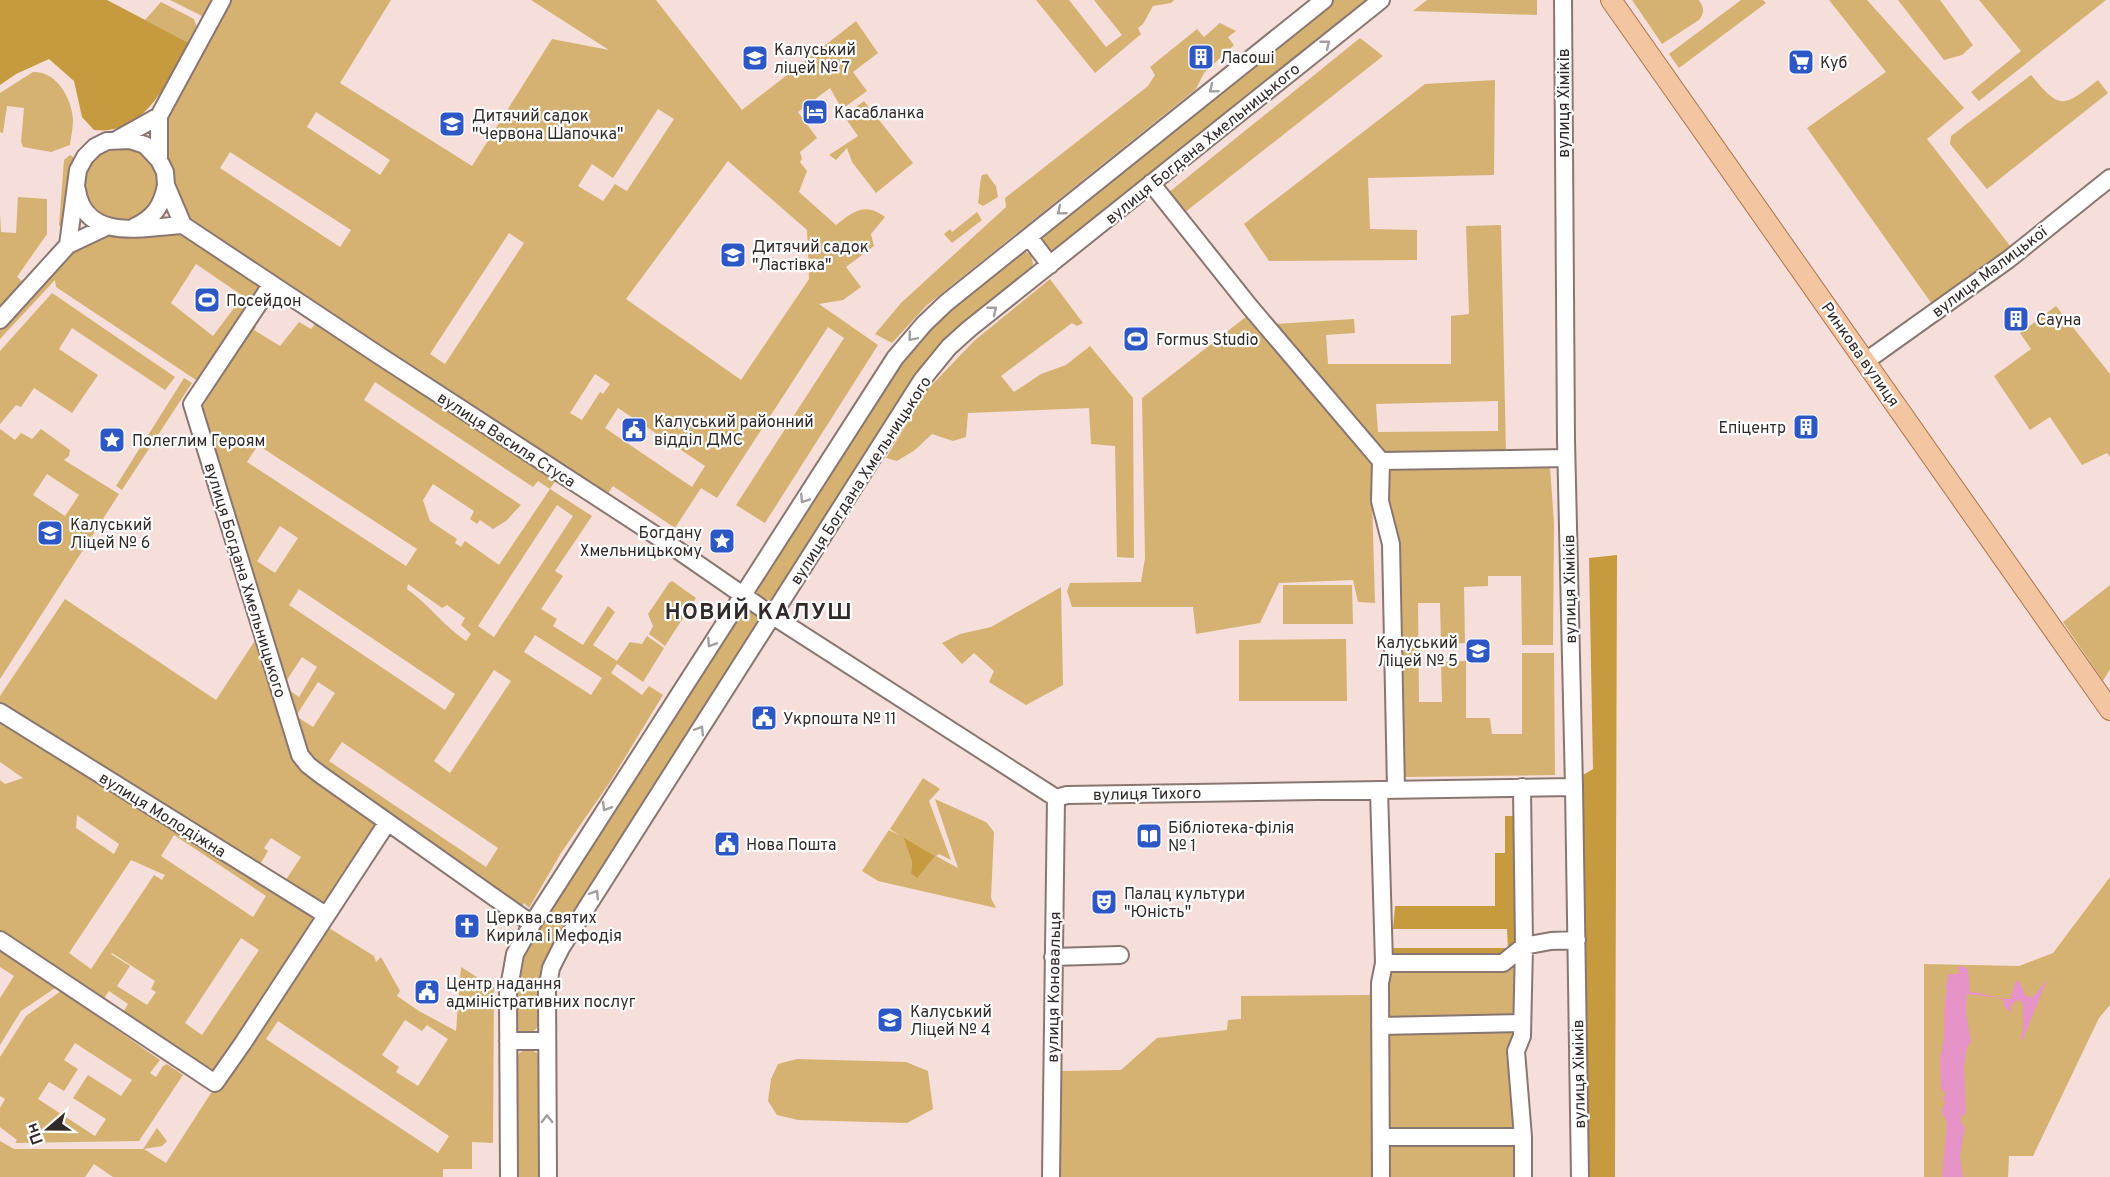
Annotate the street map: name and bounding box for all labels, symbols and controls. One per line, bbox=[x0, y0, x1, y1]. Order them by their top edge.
one-way arrow bbox=[1319, 40, 1330, 51]
place label: Калуський ліцей № 7 bbox=[774, 41, 856, 79]
building icon: Ласоші bbox=[1186, 42, 1216, 72]
school or university icon: Калуський ліцей № 7 bbox=[740, 43, 770, 73]
supermarket icon: Куб bbox=[1786, 47, 1816, 77]
street label: вулиця Хіміків bbox=[1555, 48, 1575, 158]
place label: Ласоші bbox=[1220, 49, 1275, 69]
place label: Куб bbox=[1820, 54, 1848, 74]
street label: вулиця Богдана Хмельницького bbox=[1102, 60, 1305, 229]
one-way arrow bbox=[1209, 82, 1220, 93]
hotel icon: Касабланка bbox=[800, 97, 830, 127]
place label: Касабланка bbox=[834, 104, 924, 124]
place label: Дитячий садок "Червона Шапочка" bbox=[472, 107, 623, 145]
school or university icon: Дитячий садок "Червона Шапочка" bbox=[437, 109, 467, 139]
one-way arrow bbox=[1056, 204, 1067, 215]
street label: вулиця Малицької bbox=[1928, 222, 2053, 323]
place label: Дитячий садок "Ластівка" bbox=[752, 238, 869, 276]
school or university icon: Дитячий садок "Ластівка" bbox=[718, 240, 748, 270]
sports icon: Посейдон bbox=[192, 285, 222, 315]
place label: Посейдон bbox=[226, 292, 302, 312]
street label: Ринкова вулиця bbox=[1816, 299, 1903, 411]
building icon: Сауна bbox=[2001, 304, 2031, 334]
one-way arrow bbox=[986, 307, 997, 318]
place label: Сауна bbox=[2036, 311, 2081, 331]
sports icon: Formus Studio bbox=[1121, 324, 1151, 354]
one-way arrow bbox=[909, 330, 920, 341]
place label: Formus Studio bbox=[1156, 331, 1259, 351]
street label: вулиця Богдана Хмельницького bbox=[787, 373, 937, 589]
street label: вулиця Василя Стуса bbox=[433, 388, 579, 493]
building icon: Епіцентр bbox=[1791, 412, 1821, 442]
place label: Калуський районний відділ ДМС bbox=[654, 413, 814, 451]
public building icon: Калуський районний відділ ДМС bbox=[619, 415, 649, 445]
place label: Епіцентр bbox=[1718, 419, 1786, 439]
place icon: Полеглим Героям bbox=[97, 425, 127, 455]
place label: Полеглим Героям bbox=[132, 432, 265, 452]
street label: вулиця Богдана Хмельницького bbox=[199, 461, 289, 701]
one-way arrow bbox=[799, 493, 811, 503]
place label: Калуський Ліцей № 6 bbox=[70, 516, 152, 554]
school or university icon: Калуський Ліцей № 6 bbox=[35, 518, 65, 548]
place label: Богдану Хмельницькому bbox=[580, 524, 702, 562]
place icon: Богдану Хмельницькому bbox=[707, 526, 737, 556]
street label: вулиця Хіміків bbox=[1560, 534, 1582, 644]
district label: НОВИЙ КАЛУШ bbox=[665, 597, 853, 627]
place label: Калуський Ліцей № 5 bbox=[1376, 634, 1458, 672]
one-way arrow bbox=[707, 636, 718, 647]
school or university icon: Калуський Ліцей № 5 bbox=[1463, 636, 1493, 666]
public building icon: Укрпошта № 11 bbox=[749, 703, 779, 733]
place label: Укрпошта № 11 bbox=[783, 710, 897, 730]
one-way arrow bbox=[693, 726, 704, 737]
street label: вулиця Молодіжна bbox=[95, 769, 229, 863]
street label: вулиця Тихого bbox=[1093, 784, 1201, 806]
one-way arrow bbox=[602, 801, 614, 811]
place label: Бібліотека-філія № 1 bbox=[1168, 819, 1294, 857]
library icon: Бібліотека-філія № 1 bbox=[1134, 821, 1164, 851]
public building icon: Нова Пошта bbox=[712, 829, 742, 859]
place label: Нова Пошта bbox=[746, 836, 836, 856]
place label: Палац культури "Юність" bbox=[1124, 885, 1245, 923]
theatre icon: Палац культури "Юність" bbox=[1089, 887, 1119, 917]
one-way arrow bbox=[588, 890, 600, 900]
place label: Церква святих Кирила і Мефодія bbox=[486, 909, 622, 947]
church icon: Церква святих Кирила і Мефодія bbox=[452, 911, 482, 941]
street label: вулиця Коновальця bbox=[1044, 911, 1066, 1063]
place label: Центр надання адміністративних послуг bbox=[446, 975, 636, 1013]
public building icon: Центр надання адміністративних послуг bbox=[412, 977, 442, 1007]
place label: Калуський Ліцей № 4 bbox=[910, 1003, 992, 1041]
school or university icon: Калуський Ліцей № 4 bbox=[875, 1005, 905, 1035]
street label: вулиця Хіміків bbox=[1569, 1019, 1591, 1129]
north arrow bbox=[18, 1099, 78, 1159]
one-way arrow bbox=[541, 1114, 553, 1123]
text: Пн bbox=[23, 1120, 49, 1147]

